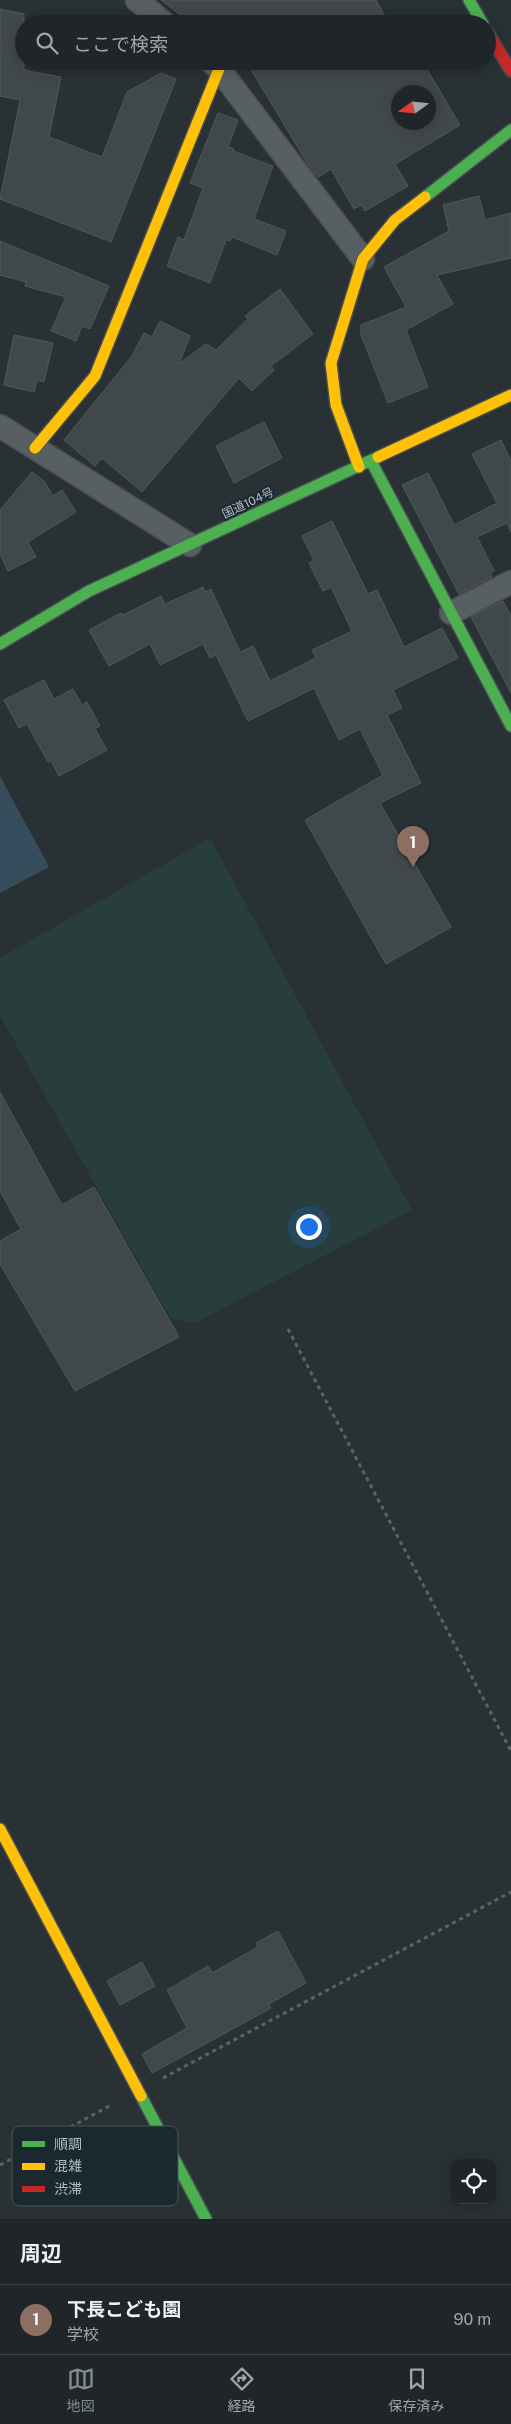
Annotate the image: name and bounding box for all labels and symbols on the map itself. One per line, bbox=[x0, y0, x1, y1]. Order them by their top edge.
north arrow bbox=[391, 85, 436, 130]
street label: 国道104号 bbox=[220, 485, 276, 521]
pin: 1 bbox=[397, 826, 429, 867]
your location bbox=[296, 1214, 322, 1240]
legend bbox=[12, 2126, 178, 2206]
text: 順調 bbox=[54, 2136, 82, 2152]
text: 混雑 bbox=[54, 2158, 82, 2174]
text: 渋滞 bbox=[54, 2181, 82, 2197]

